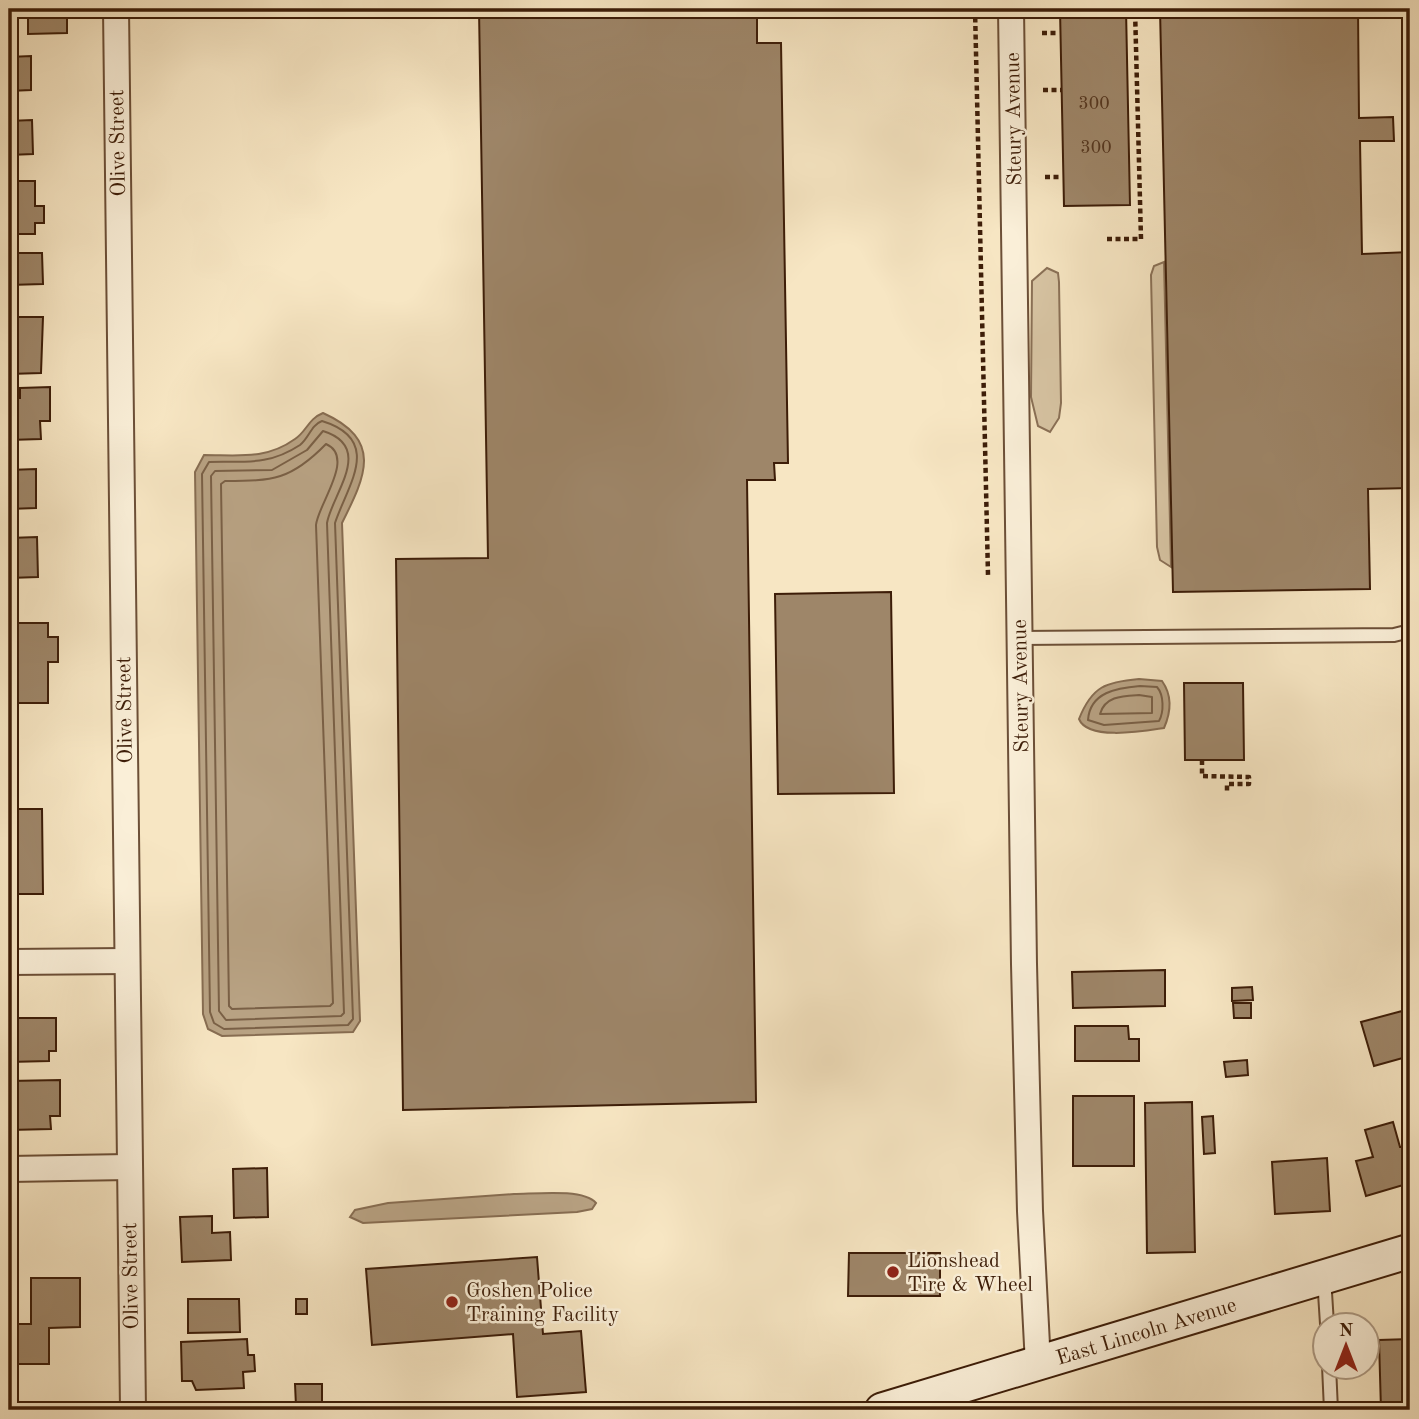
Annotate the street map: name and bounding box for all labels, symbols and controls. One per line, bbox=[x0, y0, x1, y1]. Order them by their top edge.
street label: Steury Avenue bbox=[1003, 52, 1026, 186]
street label: Olive Street bbox=[107, 89, 130, 197]
house number: 300 bbox=[1078, 95, 1110, 113]
house number: 300 bbox=[1080, 139, 1112, 157]
street label: Steury Avenue bbox=[1010, 619, 1033, 753]
street label: Olive Street bbox=[114, 656, 137, 764]
street label: Olive Street bbox=[120, 1222, 143, 1330]
place label: Lionshead Tire & Wheel bbox=[907, 1251, 1033, 1296]
marker: Lionshead Tire & Wheel bbox=[885, 1264, 901, 1280]
place label: Goshen Police Training Facility bbox=[466, 1281, 619, 1326]
marker: Goshen Police Training Facility bbox=[444, 1294, 460, 1310]
street label: East Lincoln Avenue bbox=[1054, 1295, 1239, 1370]
north arrow bbox=[1310, 1310, 1380, 1380]
text: N bbox=[1339, 1322, 1354, 1341]

